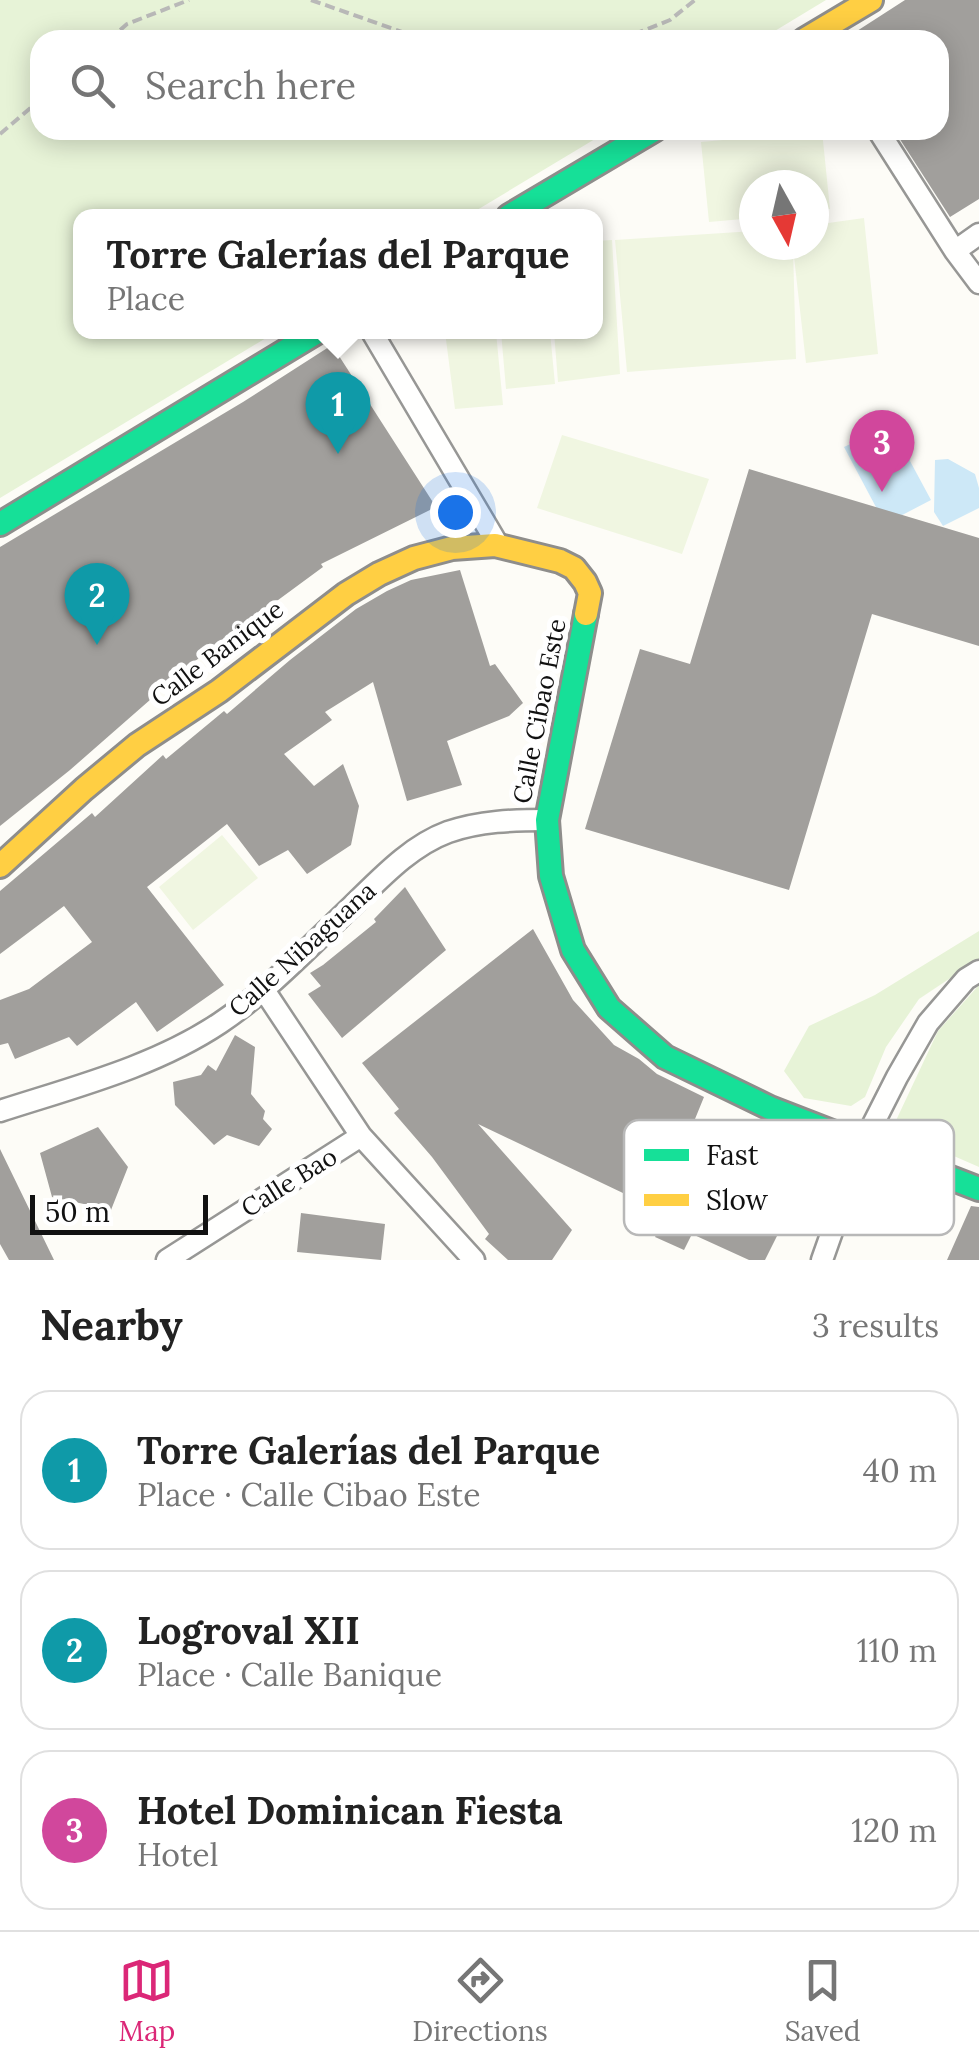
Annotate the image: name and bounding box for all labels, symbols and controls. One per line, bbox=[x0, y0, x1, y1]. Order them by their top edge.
search box bbox=[30, 30, 949, 140]
icon: search bbox=[65, 58, 120, 113]
text: Search here bbox=[145, 61, 356, 109]
north arrow bbox=[739, 170, 829, 260]
popup bbox=[73, 209, 603, 339]
text: Torre Galerías del Parque bbox=[106, 230, 570, 278]
text: Place bbox=[106, 278, 185, 319]
pin: 1 bbox=[306, 372, 370, 454]
pin: 3 bbox=[850, 410, 914, 492]
your location bbox=[430, 487, 481, 538]
pin: 2 bbox=[64, 562, 130, 645]
street label: Calle Banique bbox=[144, 593, 290, 713]
street label: Calle Cibao Este bbox=[505, 616, 573, 806]
street label: Calle Nibaguana bbox=[222, 874, 382, 1024]
legend bbox=[624, 1120, 954, 1235]
text: Fast bbox=[706, 1137, 759, 1173]
street label: Calle Bao bbox=[235, 1140, 343, 1224]
text: Slow bbox=[706, 1182, 769, 1218]
scale bar bbox=[30, 1190, 208, 1234]
text: 50 m bbox=[45, 1194, 110, 1230]
text: Nearby bbox=[40, 1298, 183, 1352]
text: 3 results bbox=[812, 1305, 939, 1346]
text: Torre Galerías del Parque bbox=[137, 1426, 600, 1474]
text: 1 bbox=[68, 1450, 81, 1491]
text: 40 m bbox=[863, 1450, 937, 1491]
text: Place · Calle Cibao Este bbox=[137, 1474, 481, 1515]
text: Logroval XII bbox=[137, 1606, 360, 1654]
text: 2 bbox=[66, 1630, 83, 1671]
text: 110 m bbox=[857, 1630, 937, 1671]
text: Place · Calle Banique bbox=[137, 1654, 442, 1695]
text: Hotel Dominican Fiesta bbox=[137, 1786, 563, 1834]
text: 3 bbox=[66, 1810, 83, 1851]
text: 120 m bbox=[851, 1810, 937, 1851]
text: Hotel bbox=[137, 1834, 218, 1875]
tab: Map bbox=[118, 1953, 175, 2049]
tab: Directions bbox=[412, 1953, 548, 2049]
tab: Saved bbox=[785, 1953, 861, 2049]

